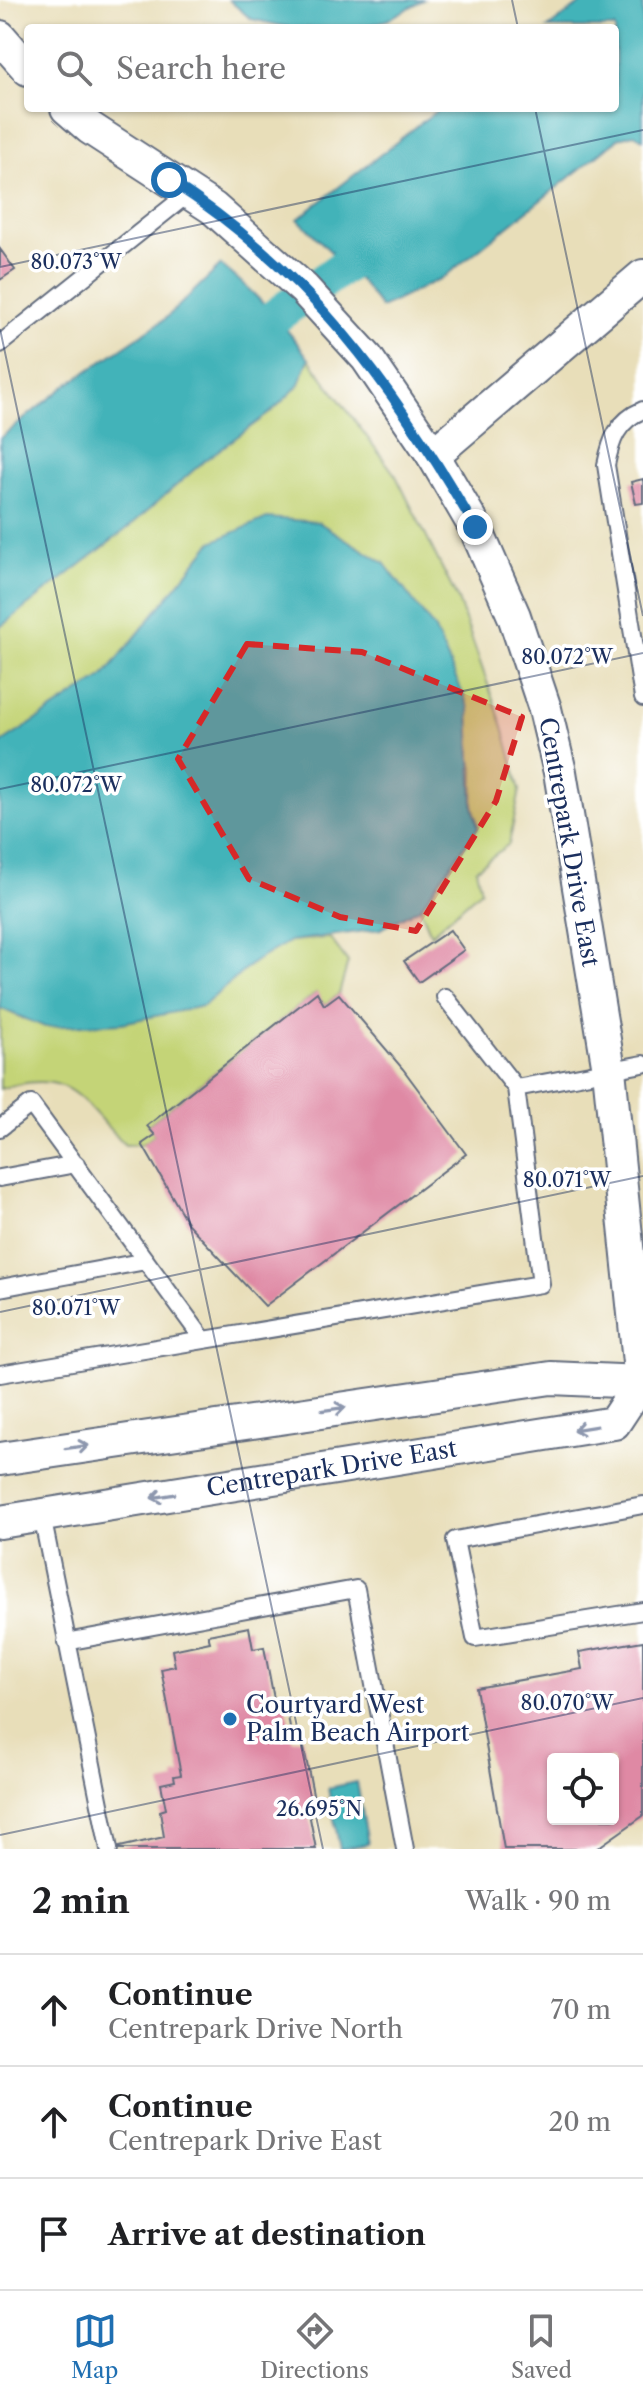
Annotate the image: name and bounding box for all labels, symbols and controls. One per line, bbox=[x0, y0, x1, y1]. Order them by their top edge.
search box bbox=[24, 24, 619, 112]
icon: search bbox=[52, 46, 96, 90]
text: Search here bbox=[116, 50, 286, 87]
route start bbox=[151, 162, 187, 198]
text: 80.073°W bbox=[30, 250, 123, 274]
route end bbox=[457, 509, 493, 545]
text: 80.072°W bbox=[521, 645, 614, 669]
street label: Centrepark Drive East bbox=[533, 715, 606, 969]
text: 80.072°W bbox=[30, 773, 123, 797]
text: 80.071°W bbox=[523, 1168, 612, 1192]
text: 80.071°W bbox=[32, 1296, 121, 1320]
one-way arrow bbox=[321, 1401, 347, 1416]
one-way arrow bbox=[573, 1421, 599, 1436]
street label: Centrepark Drive East bbox=[204, 1433, 459, 1502]
one-way arrow bbox=[64, 1439, 89, 1454]
one-way arrow bbox=[151, 1489, 176, 1504]
place label: Courtyard West Palm Beach Airport bbox=[246, 1690, 470, 1747]
text: 80.070°W bbox=[521, 1691, 615, 1715]
marker: Courtyard West Palm Beach Airport bbox=[221, 1710, 239, 1728]
map controls bbox=[547, 1753, 619, 1825]
button: locate bbox=[547, 1753, 619, 1825]
text: 26.695°N bbox=[276, 1797, 362, 1821]
text: 2 min bbox=[32, 1880, 130, 1922]
text: Walk · 90 m bbox=[465, 1885, 611, 1917]
text: Continue bbox=[108, 1976, 253, 2013]
icon: ahead bbox=[32, 1988, 76, 2032]
text: 70 m bbox=[551, 1994, 611, 2026]
text: Centrepark Drive North bbox=[108, 2013, 403, 2045]
text: Continue bbox=[108, 2088, 253, 2125]
icon: ahead bbox=[32, 2100, 76, 2144]
text: 20 m bbox=[548, 2106, 611, 2138]
text: Centrepark Drive East bbox=[108, 2125, 382, 2157]
icon: arrive bbox=[32, 2212, 76, 2256]
text: Arrive at destination bbox=[108, 2216, 426, 2253]
tab: Map bbox=[71, 2309, 118, 2384]
tab: Directions bbox=[260, 2309, 369, 2384]
tab: Saved bbox=[511, 2309, 572, 2384]

